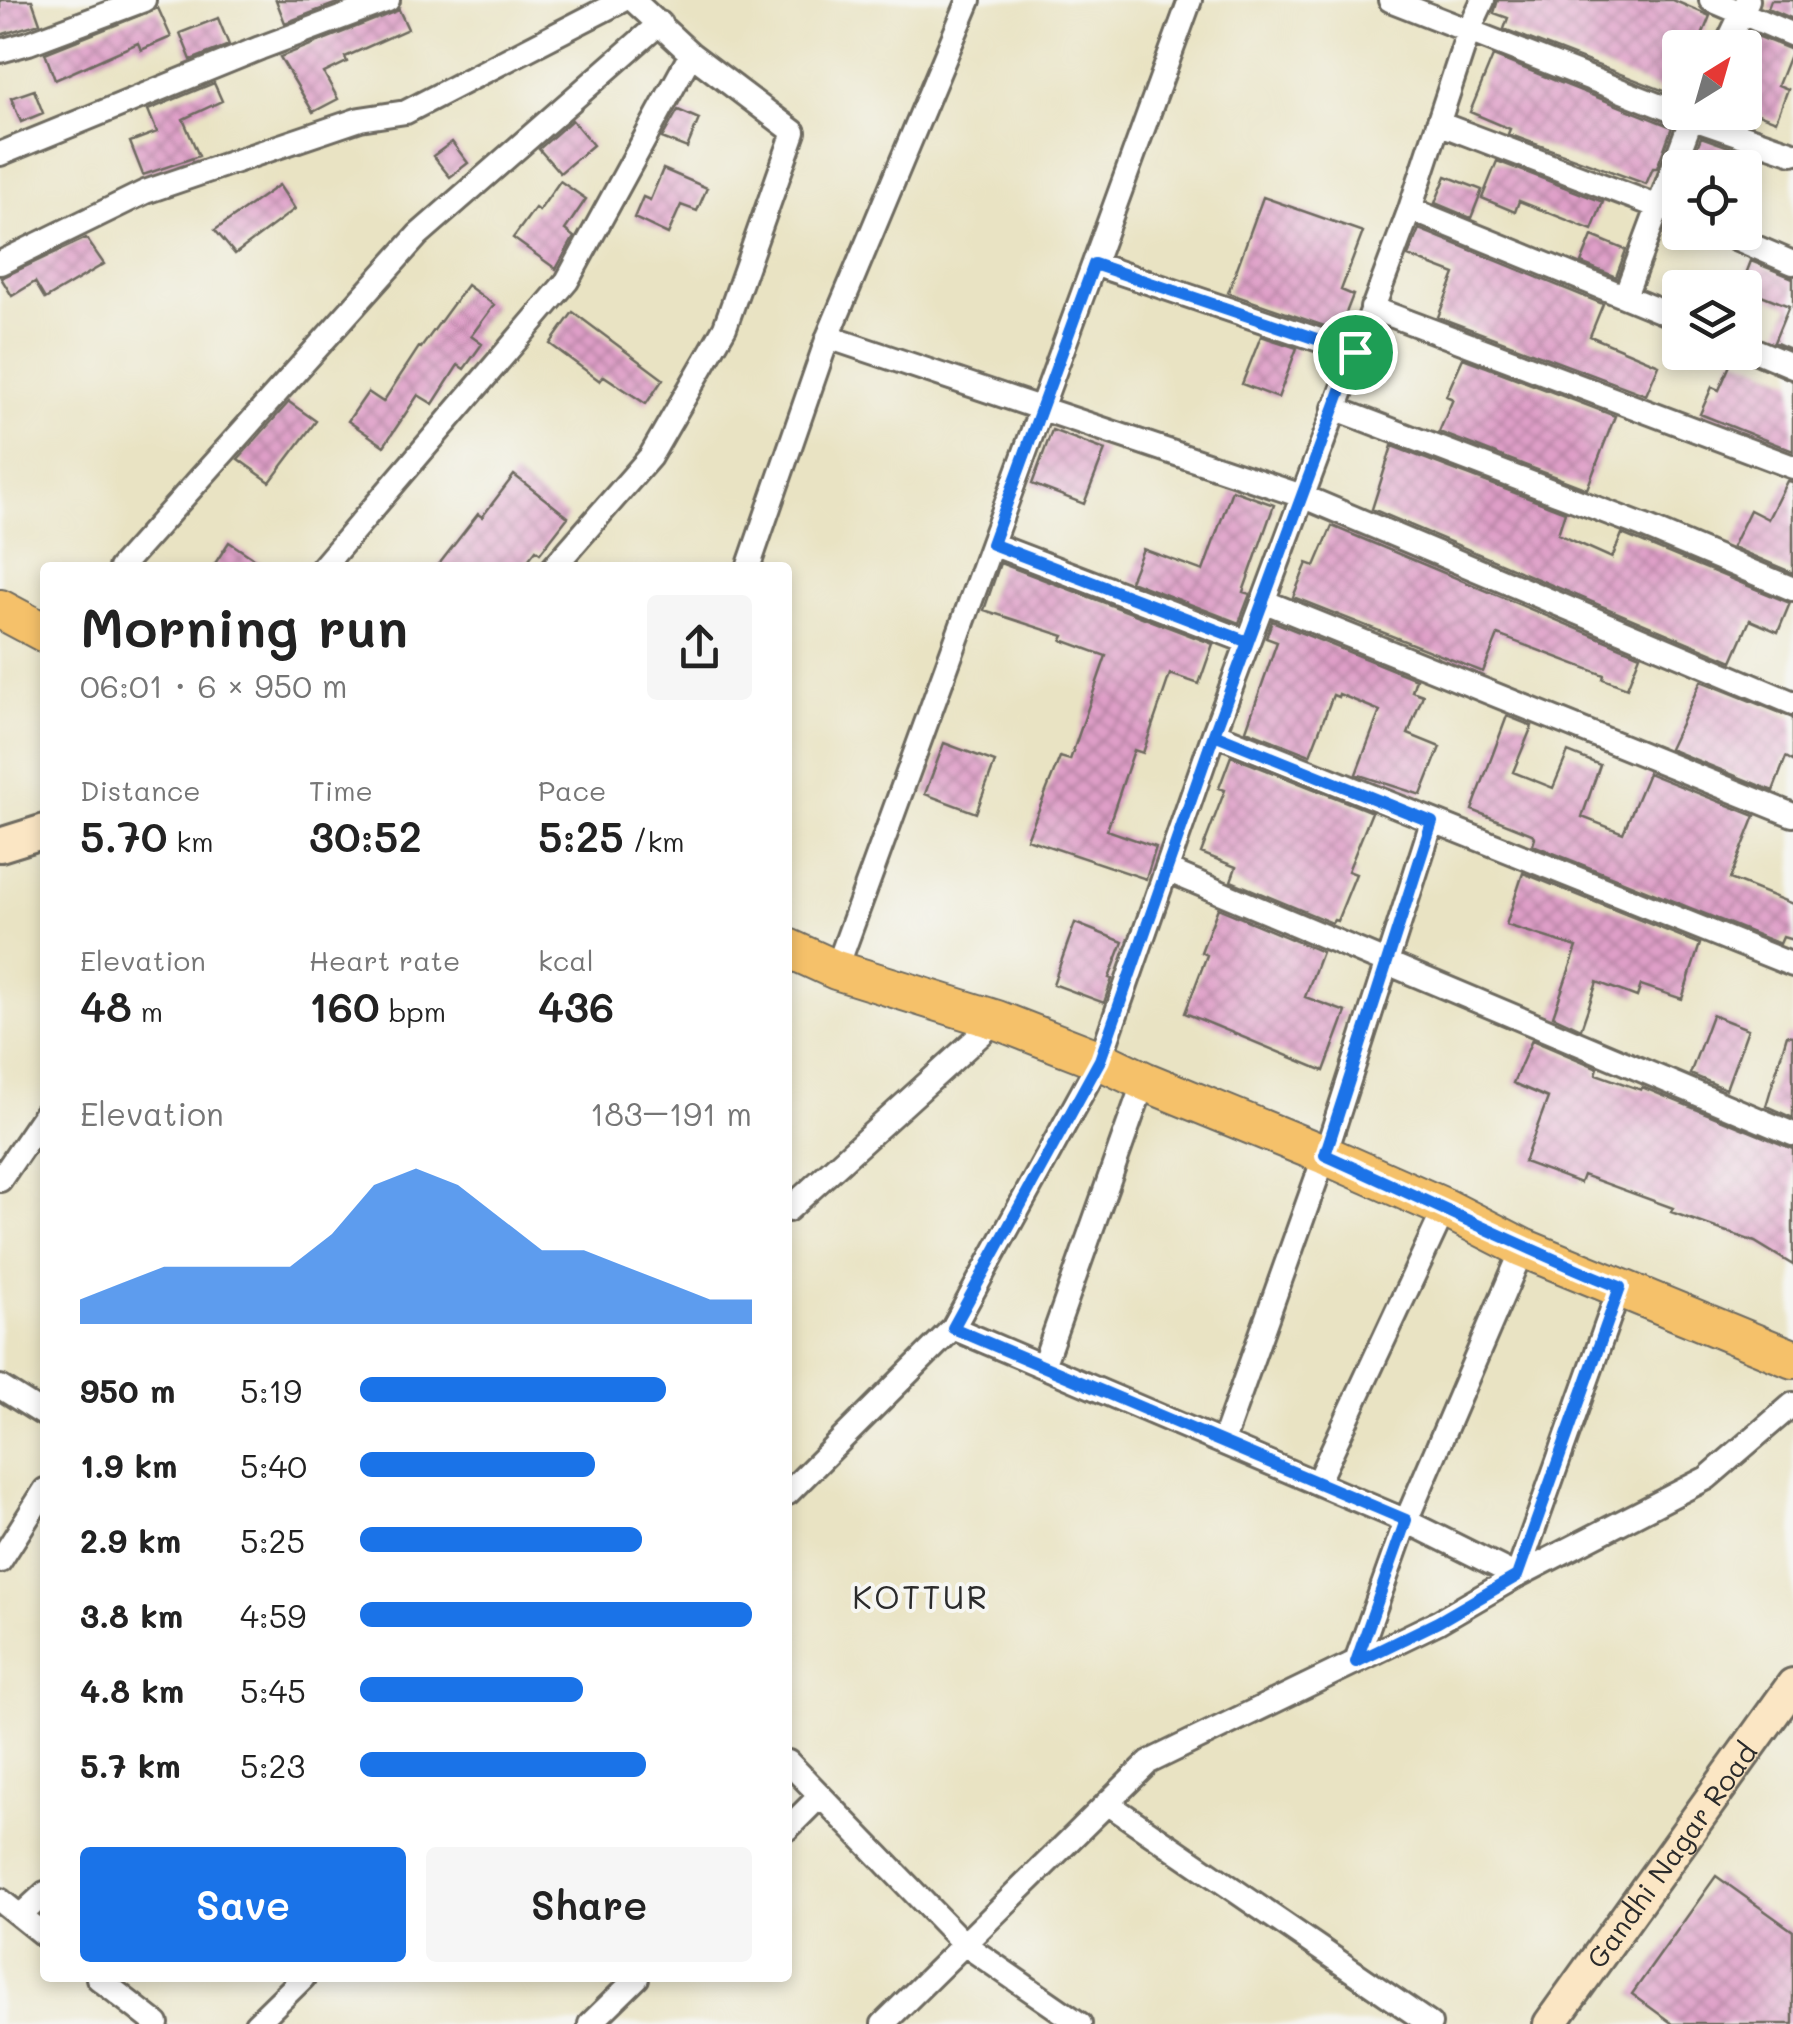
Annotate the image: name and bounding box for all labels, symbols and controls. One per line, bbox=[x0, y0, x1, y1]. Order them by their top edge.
north arrow bbox=[1662, 30, 1762, 130]
map controls bbox=[1662, 30, 1762, 370]
button: locate bbox=[1662, 150, 1762, 250]
button: layers bbox=[1662, 270, 1762, 370]
pin bbox=[1313, 310, 1398, 395]
icon: arrive bbox=[1328, 325, 1383, 380]
text: Morning run bbox=[80, 590, 408, 662]
button: share bbox=[647, 595, 752, 700]
text: 06:01 · 6 × 950 m bbox=[80, 664, 348, 706]
text: Distance bbox=[80, 772, 201, 808]
text: Time bbox=[309, 772, 373, 808]
text: Pace bbox=[538, 772, 606, 808]
text: 5.70 bbox=[80, 808, 167, 863]
text: 30:52 bbox=[309, 808, 422, 863]
text: 5:25 bbox=[538, 808, 624, 863]
text: km bbox=[167, 823, 213, 859]
text: /km bbox=[624, 823, 685, 859]
text: Elevation bbox=[80, 942, 206, 978]
text: Heart rate bbox=[309, 942, 460, 978]
text: kcal bbox=[538, 942, 594, 978]
text: 48 bbox=[80, 978, 132, 1033]
text: 160 bbox=[309, 978, 380, 1033]
text: 436 bbox=[538, 978, 614, 1033]
text: m bbox=[132, 993, 163, 1029]
text: bpm bbox=[380, 993, 446, 1029]
text: Elevation bbox=[80, 1092, 224, 1134]
text: 183–191 m bbox=[590, 1092, 752, 1134]
text: 950 m bbox=[80, 1369, 175, 1411]
text: 5:19 bbox=[240, 1369, 302, 1411]
text: 1.9 km bbox=[80, 1444, 177, 1486]
text: 5:40 bbox=[240, 1444, 307, 1486]
text: 2.9 km bbox=[80, 1519, 181, 1561]
text: 5:25 bbox=[240, 1519, 305, 1561]
district label: KOTTUR bbox=[852, 1575, 990, 1617]
text: 3.8 km bbox=[80, 1594, 183, 1636]
text: 4:59 bbox=[240, 1594, 306, 1636]
text: 4.8 km bbox=[80, 1669, 184, 1711]
text: 5:45 bbox=[240, 1669, 306, 1711]
street label: Gandhi Nagar Road bbox=[1578, 1735, 1764, 1975]
text: 5.7 km bbox=[80, 1744, 181, 1786]
text: 5:23 bbox=[240, 1744, 305, 1786]
button: Save bbox=[80, 1847, 406, 1962]
button: Share bbox=[426, 1847, 752, 1962]

